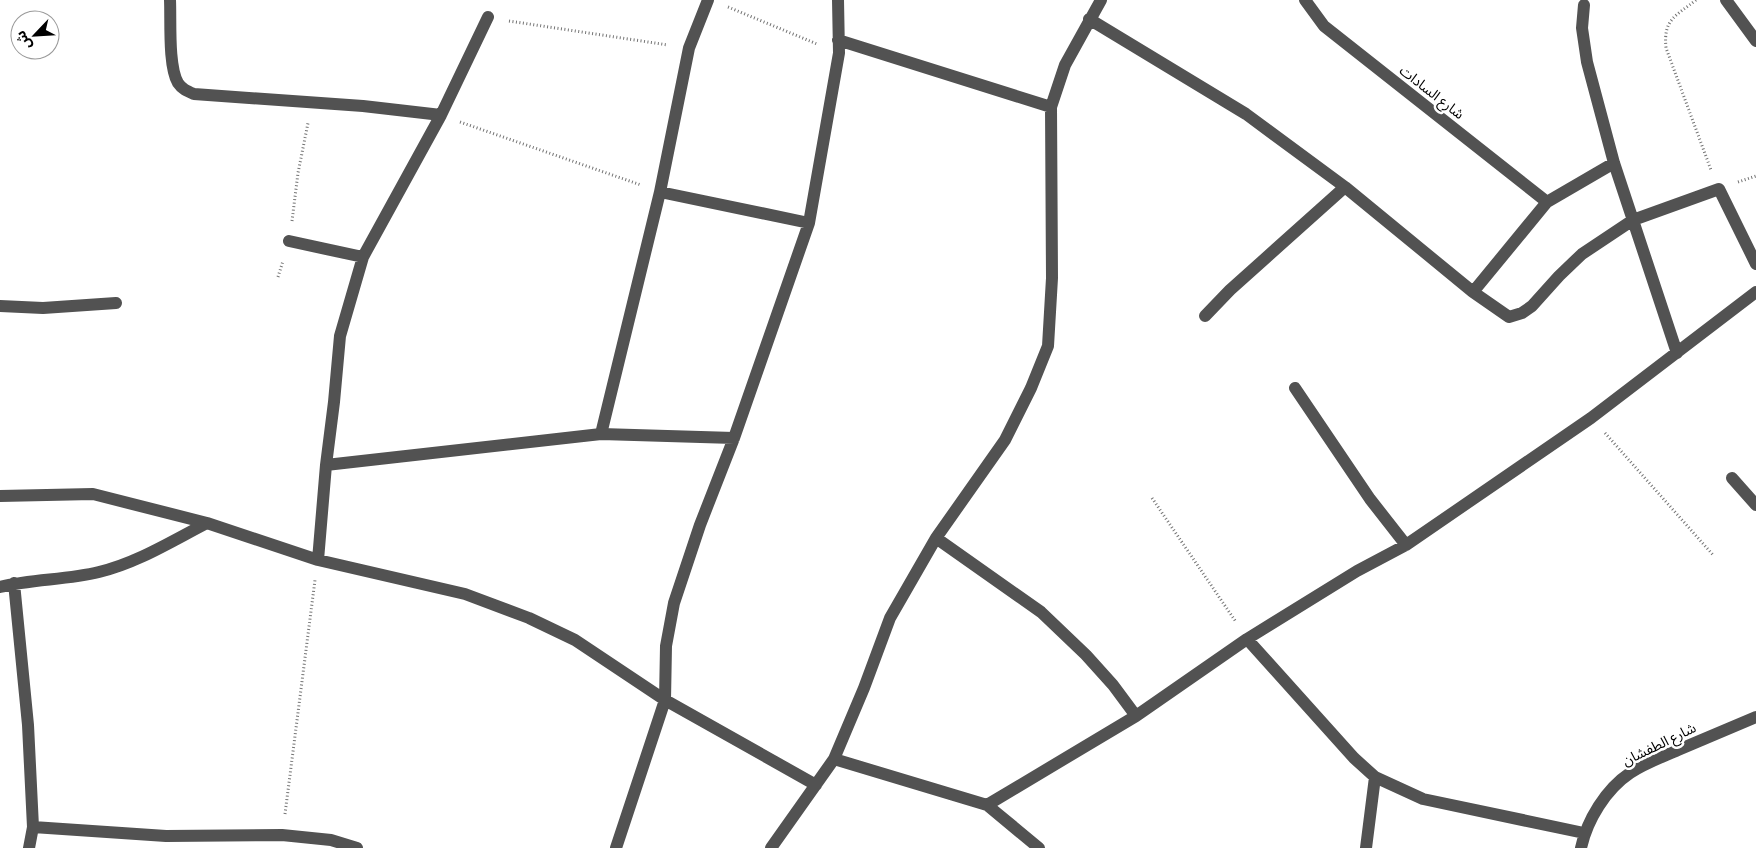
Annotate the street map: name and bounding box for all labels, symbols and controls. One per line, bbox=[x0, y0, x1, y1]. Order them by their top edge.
north arrow bbox=[10, 10, 60, 60]
text: ش bbox=[11, 28, 35, 53]
street label: شارع السادات bbox=[1395, 61, 1468, 124]
street label: شارع الطفشان bbox=[1619, 718, 1700, 771]

